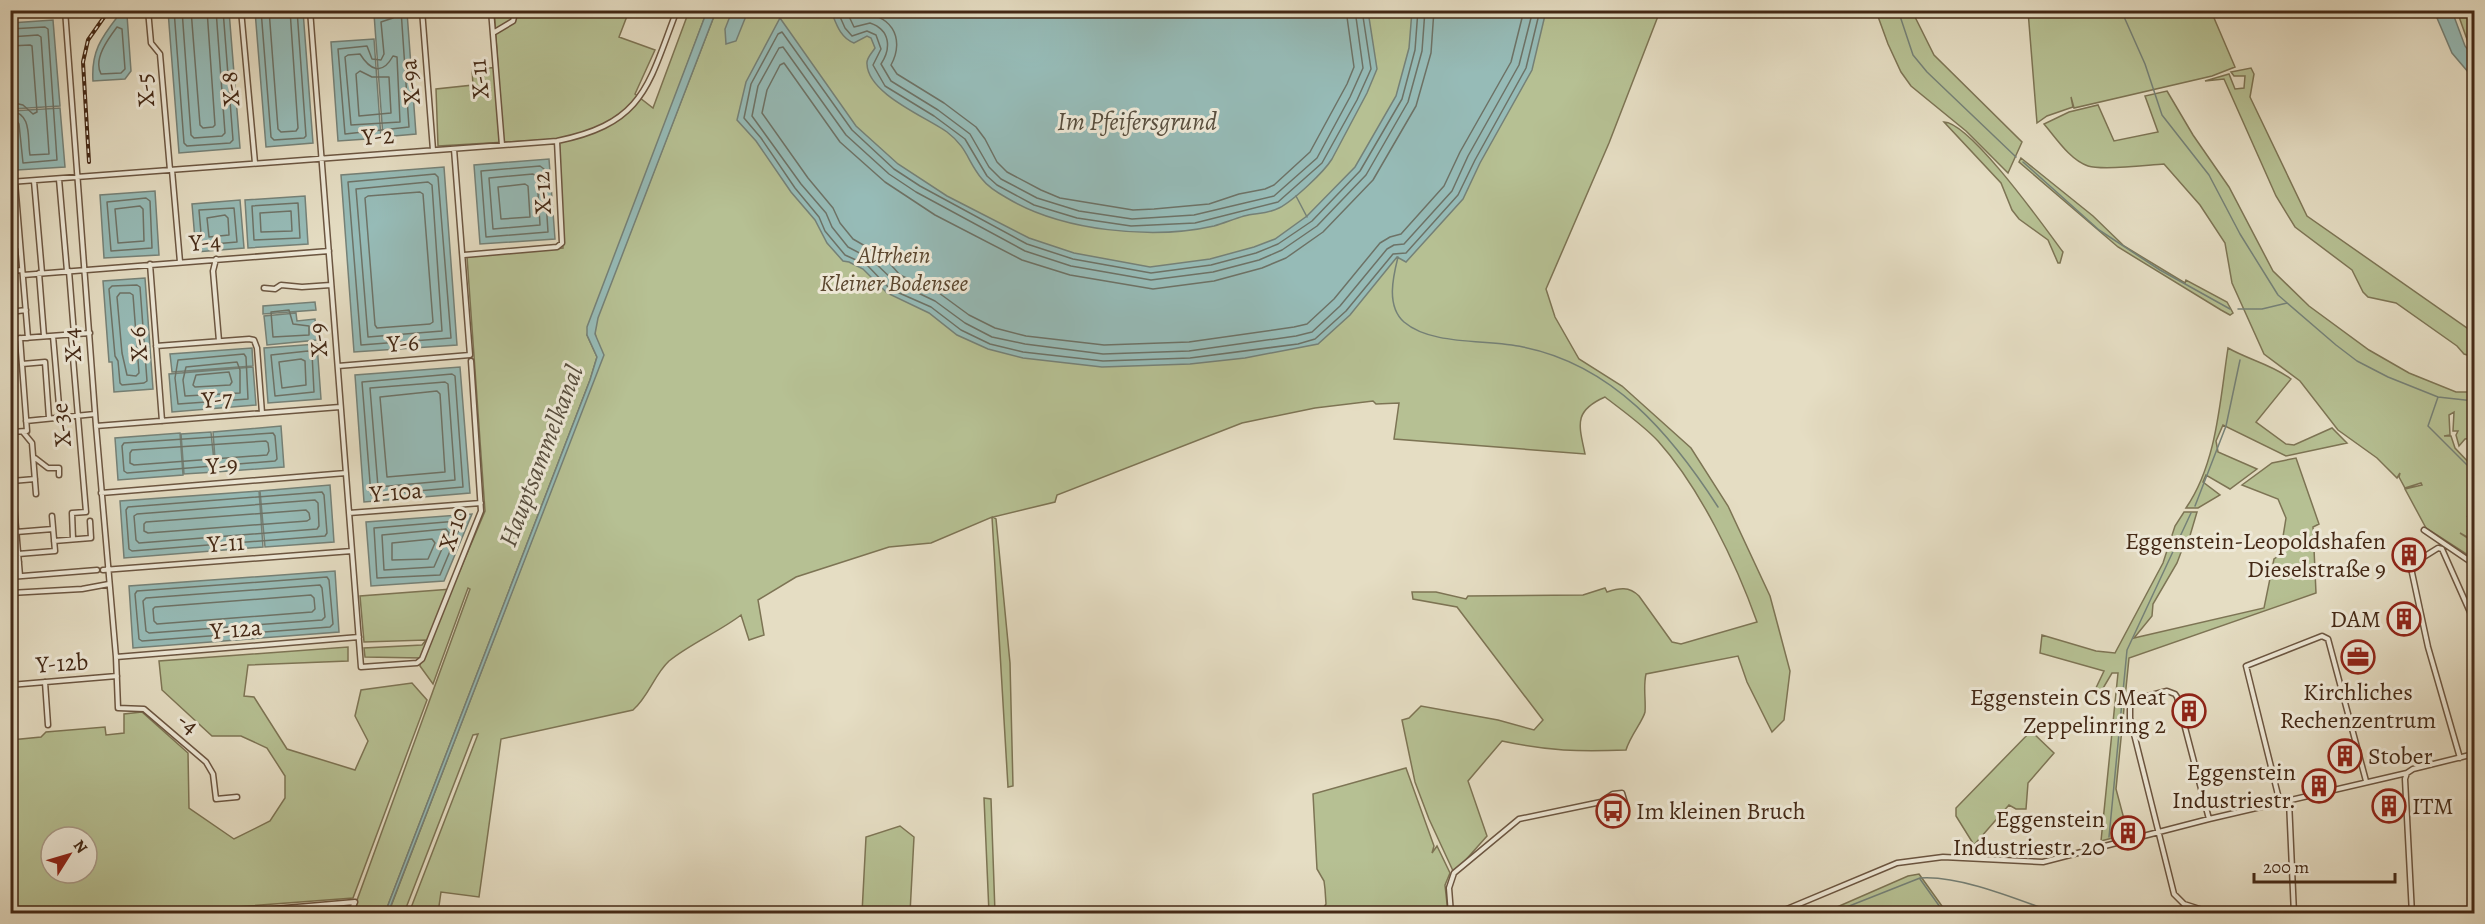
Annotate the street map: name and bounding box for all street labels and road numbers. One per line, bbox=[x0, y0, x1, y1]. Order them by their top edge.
street label: X-9a bbox=[392, 57, 428, 106]
street label: X-11 bbox=[461, 58, 497, 100]
street label: X-8 bbox=[213, 70, 247, 108]
street label: X-5 bbox=[128, 72, 162, 108]
street label: Y-2 bbox=[360, 119, 395, 153]
street label: X-12 bbox=[525, 171, 559, 215]
street label: Y-4 bbox=[187, 225, 222, 259]
street label: X-9 bbox=[301, 322, 335, 358]
street label: X-6 bbox=[121, 326, 155, 362]
street label: Y-6 bbox=[385, 326, 420, 360]
street label: X-4 bbox=[55, 327, 89, 363]
street label: Y-7 bbox=[200, 382, 234, 416]
street label: X-3e bbox=[43, 402, 79, 448]
street label: Y-9 bbox=[204, 448, 239, 482]
street label: Y-10a bbox=[367, 474, 424, 510]
street label: X-10 bbox=[431, 503, 475, 555]
street label: Y-11 bbox=[205, 526, 246, 560]
street label: Y-12a bbox=[208, 611, 264, 647]
street label: Y-12b bbox=[34, 645, 89, 681]
street label: -4 bbox=[170, 704, 206, 742]

